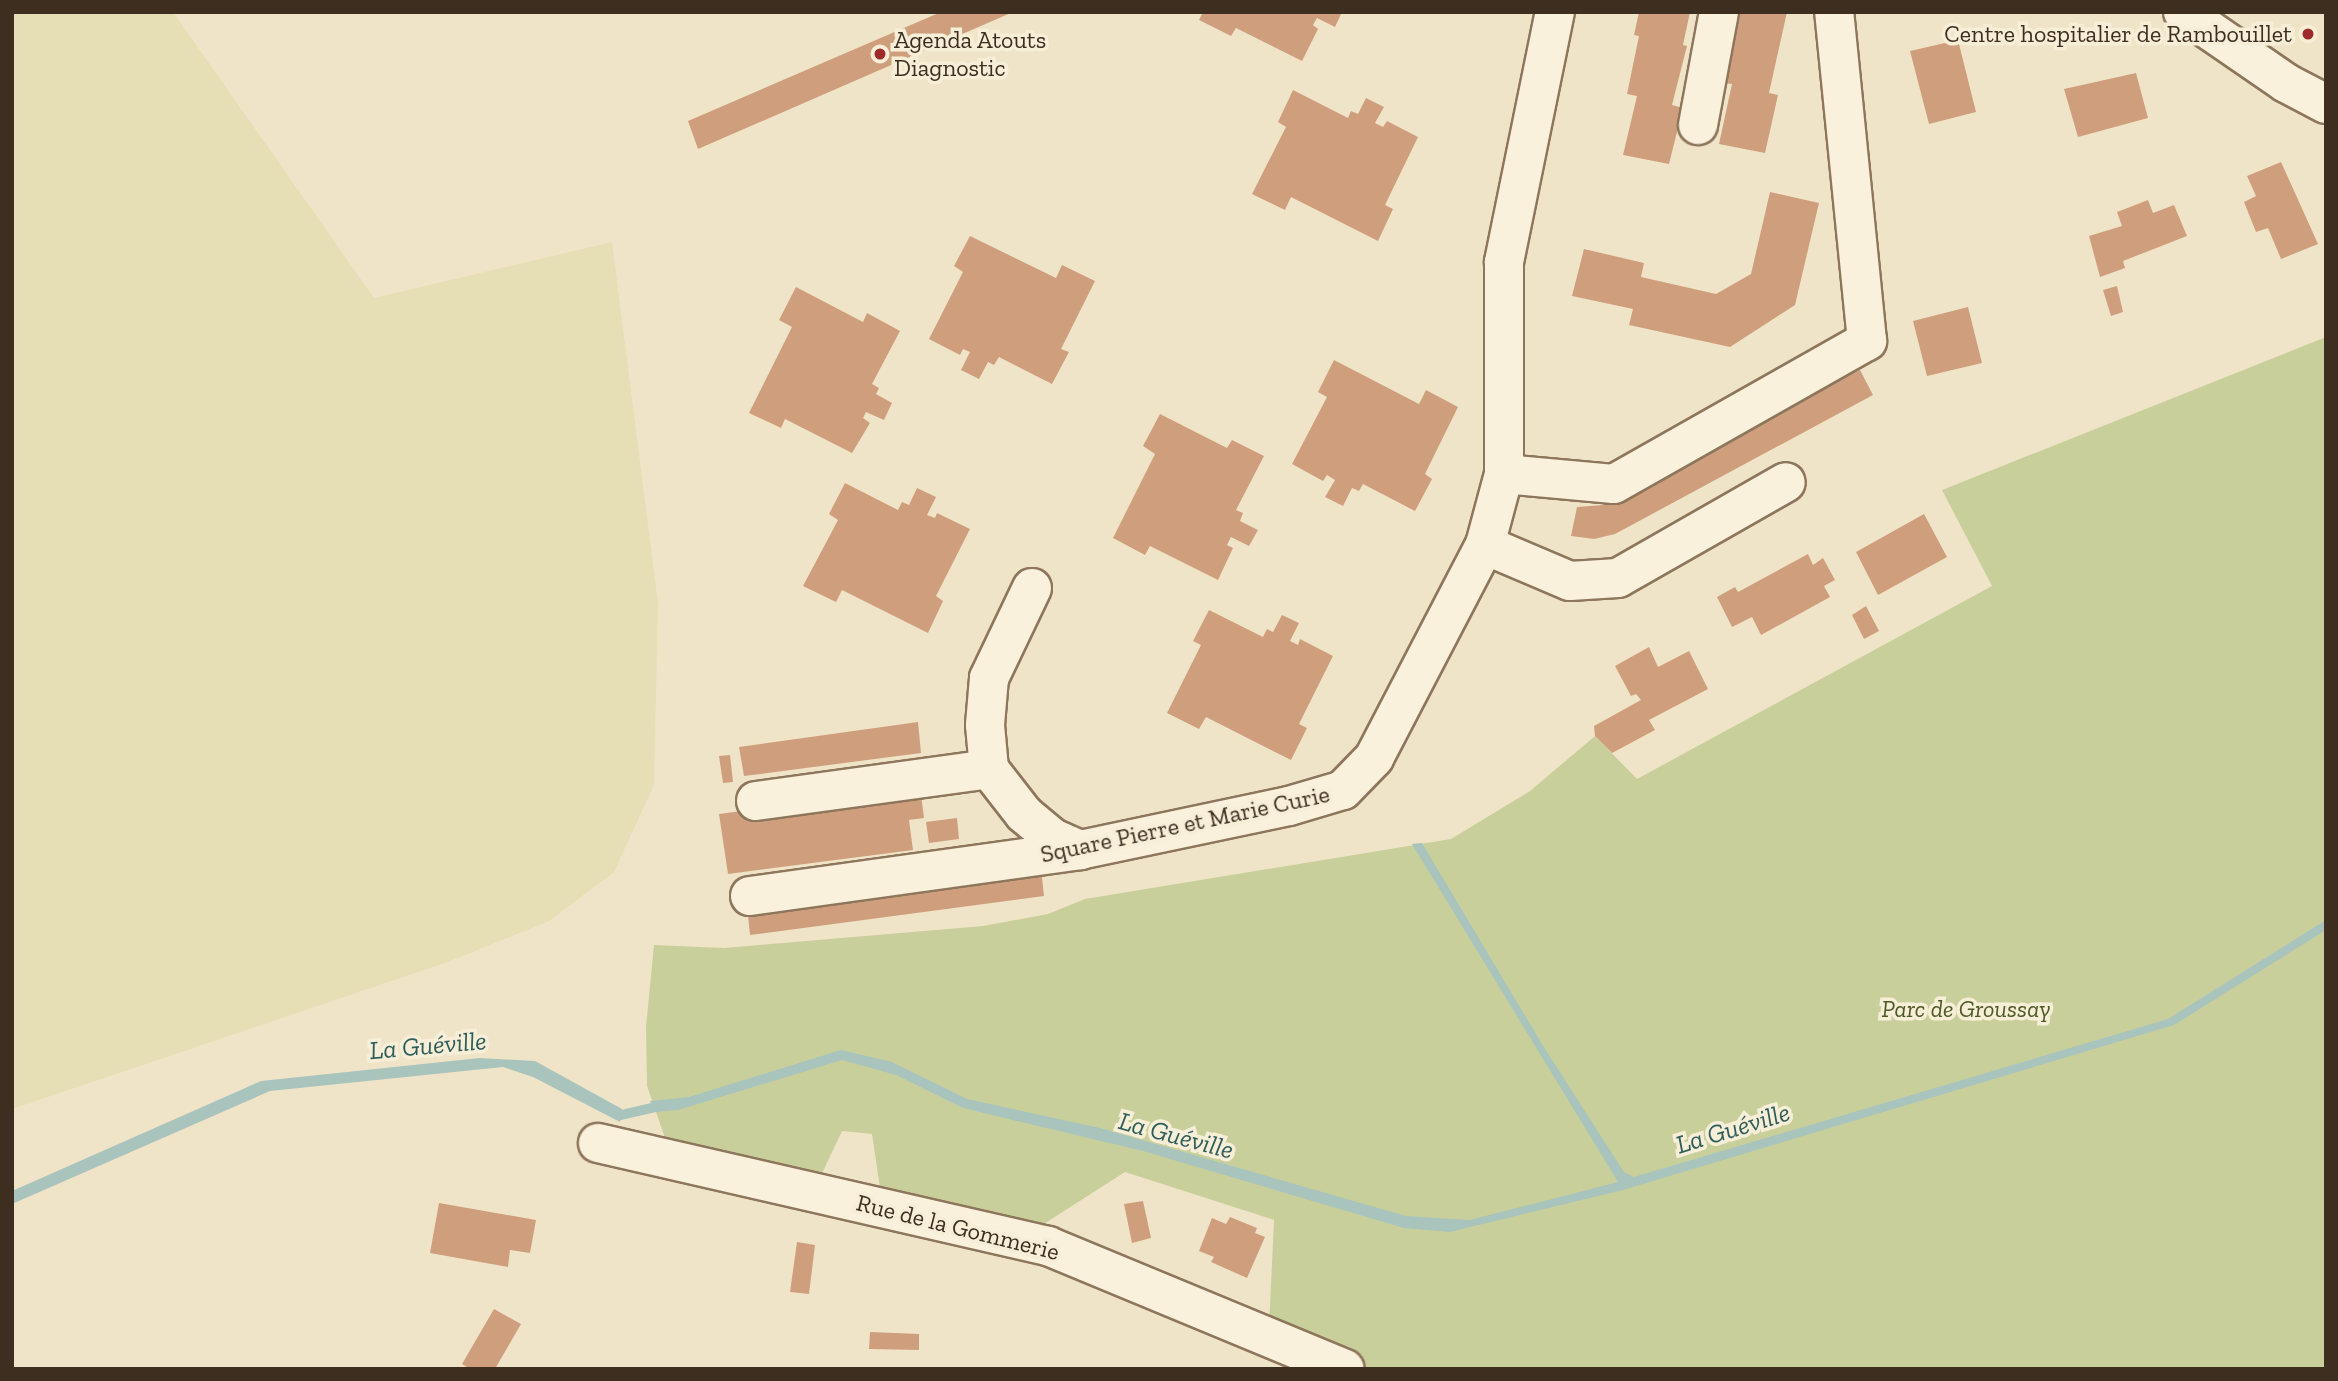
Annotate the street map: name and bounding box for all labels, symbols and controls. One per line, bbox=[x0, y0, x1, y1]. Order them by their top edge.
place label: Centre hospitalier de Rambouillet bbox=[1944, 20, 2292, 48]
marker: Centre hospitalier de Rambouillet bbox=[2298, 24, 2318, 44]
place label: Agenda Atouts Diagnostic bbox=[894, 26, 1047, 82]
marker: Agenda Atouts Diagnostic bbox=[872, 46, 888, 62]
street label: Square Pierre et Marie Curie bbox=[1038, 779, 1332, 869]
park label: Parc de Groussay bbox=[1881, 995, 2051, 1023]
water label: La Guéville bbox=[368, 1025, 488, 1067]
water label: La Guéville bbox=[1672, 1097, 1794, 1161]
water label: La Guéville bbox=[1115, 1106, 1237, 1166]
street label: Rue de la Gommerie bbox=[854, 1188, 1062, 1266]

